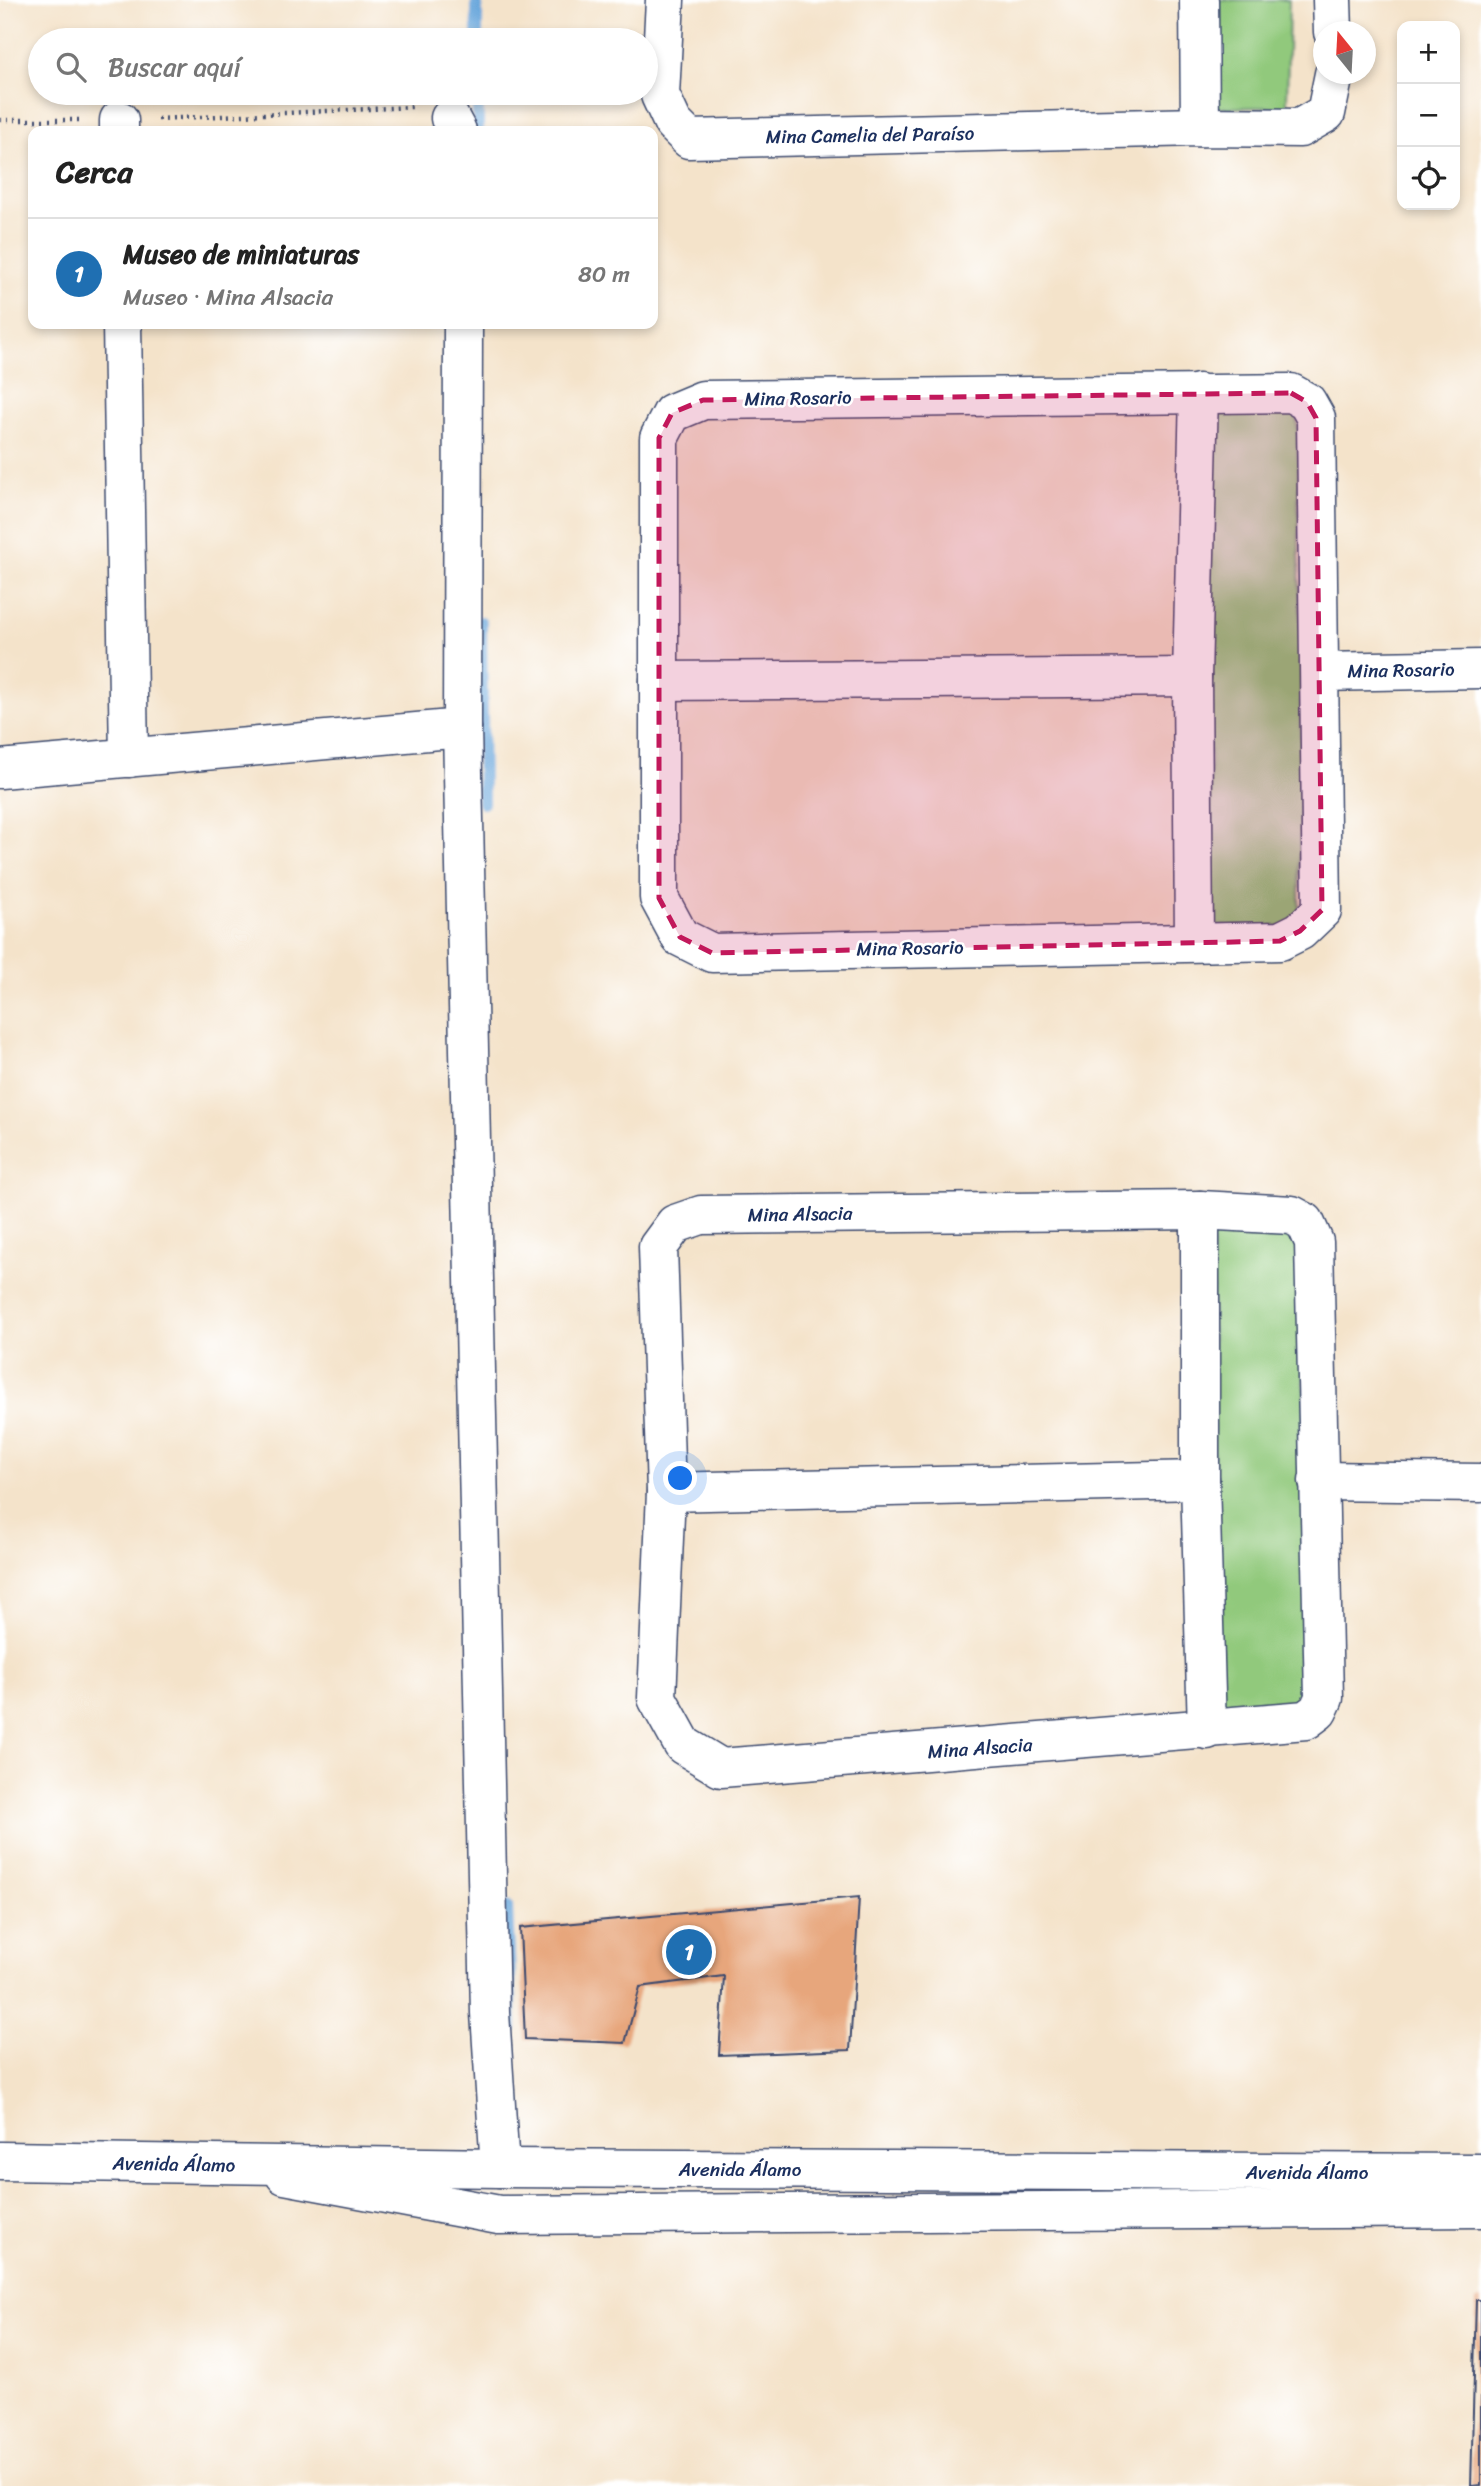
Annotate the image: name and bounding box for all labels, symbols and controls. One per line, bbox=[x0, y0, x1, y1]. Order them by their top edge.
north arrow bbox=[1313, 21, 1376, 84]
map controls bbox=[1397, 21, 1460, 210]
button: + bbox=[1397, 21, 1460, 84]
search box bbox=[28, 28, 658, 105]
text: Buscar aquí bbox=[108, 44, 241, 90]
icon: search bbox=[52, 48, 90, 86]
button: − bbox=[1397, 84, 1460, 147]
street label: Mina Camelia del Paraíso bbox=[765, 117, 975, 153]
text: Cerca bbox=[56, 145, 132, 199]
button: locate bbox=[1397, 147, 1460, 210]
text: Museo de miniaturas bbox=[123, 231, 359, 277]
text: 1 bbox=[74, 254, 84, 295]
text: 80 m bbox=[578, 254, 630, 295]
text: Museo · Mina Alsacia bbox=[123, 277, 333, 318]
street label: Mina Rosario bbox=[744, 381, 852, 415]
street label: Mina Rosario bbox=[1347, 653, 1455, 687]
street label: Mina Rosario bbox=[856, 931, 964, 965]
street label: Mina Alsacia bbox=[747, 1197, 853, 1231]
your location bbox=[663, 1461, 697, 1495]
street label: Mina Alsacia bbox=[927, 1728, 1034, 1768]
pin: 1 bbox=[666, 1926, 712, 1978]
street label: Avenida Álamo bbox=[111, 2146, 236, 2182]
street label: Avenida Álamo bbox=[678, 2153, 802, 2186]
street label: Avenida Álamo bbox=[1245, 2156, 1369, 2189]

